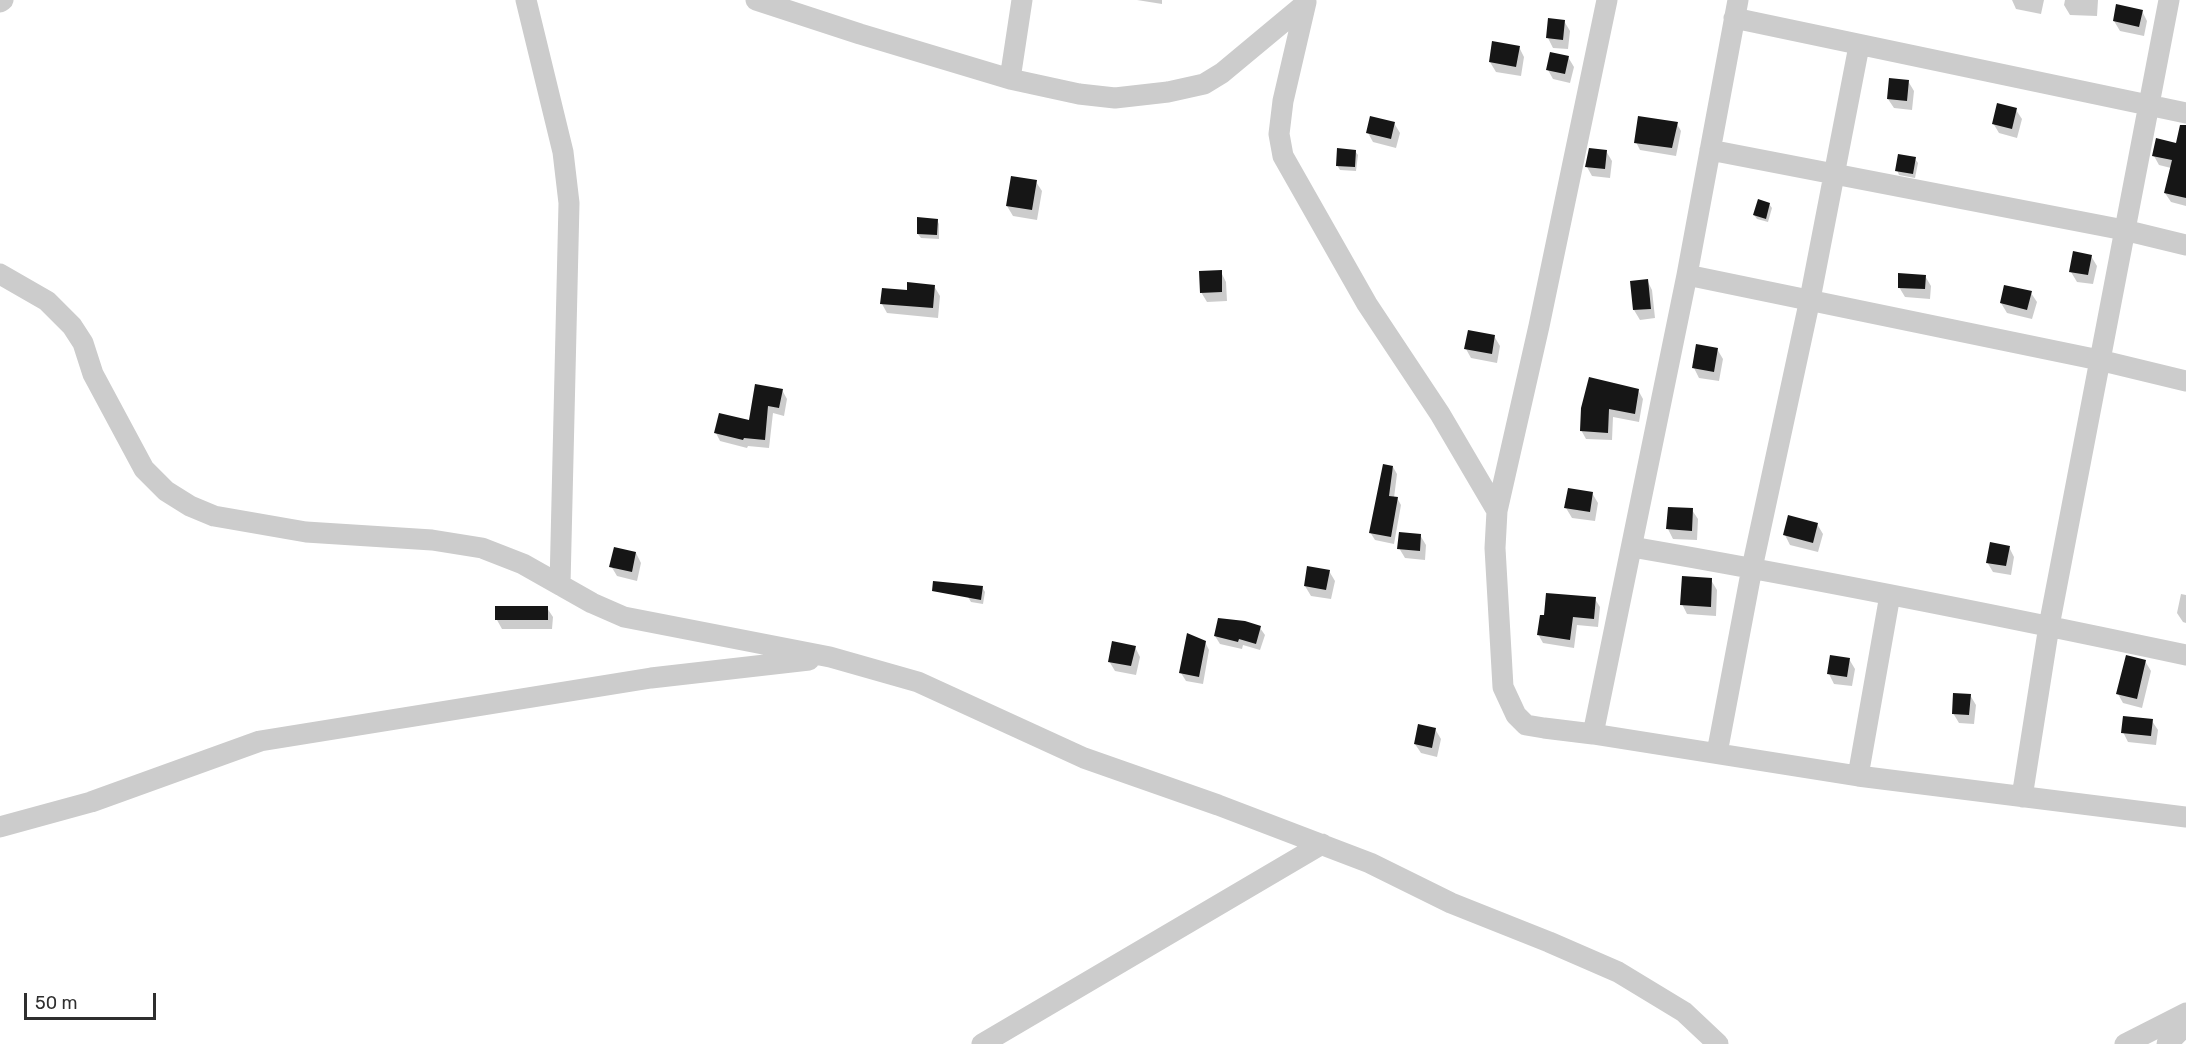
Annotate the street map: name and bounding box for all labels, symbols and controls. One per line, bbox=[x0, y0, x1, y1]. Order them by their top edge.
scale bar bbox=[27, 981, 159, 1019]
text: 50 m bbox=[35, 992, 78, 1014]

